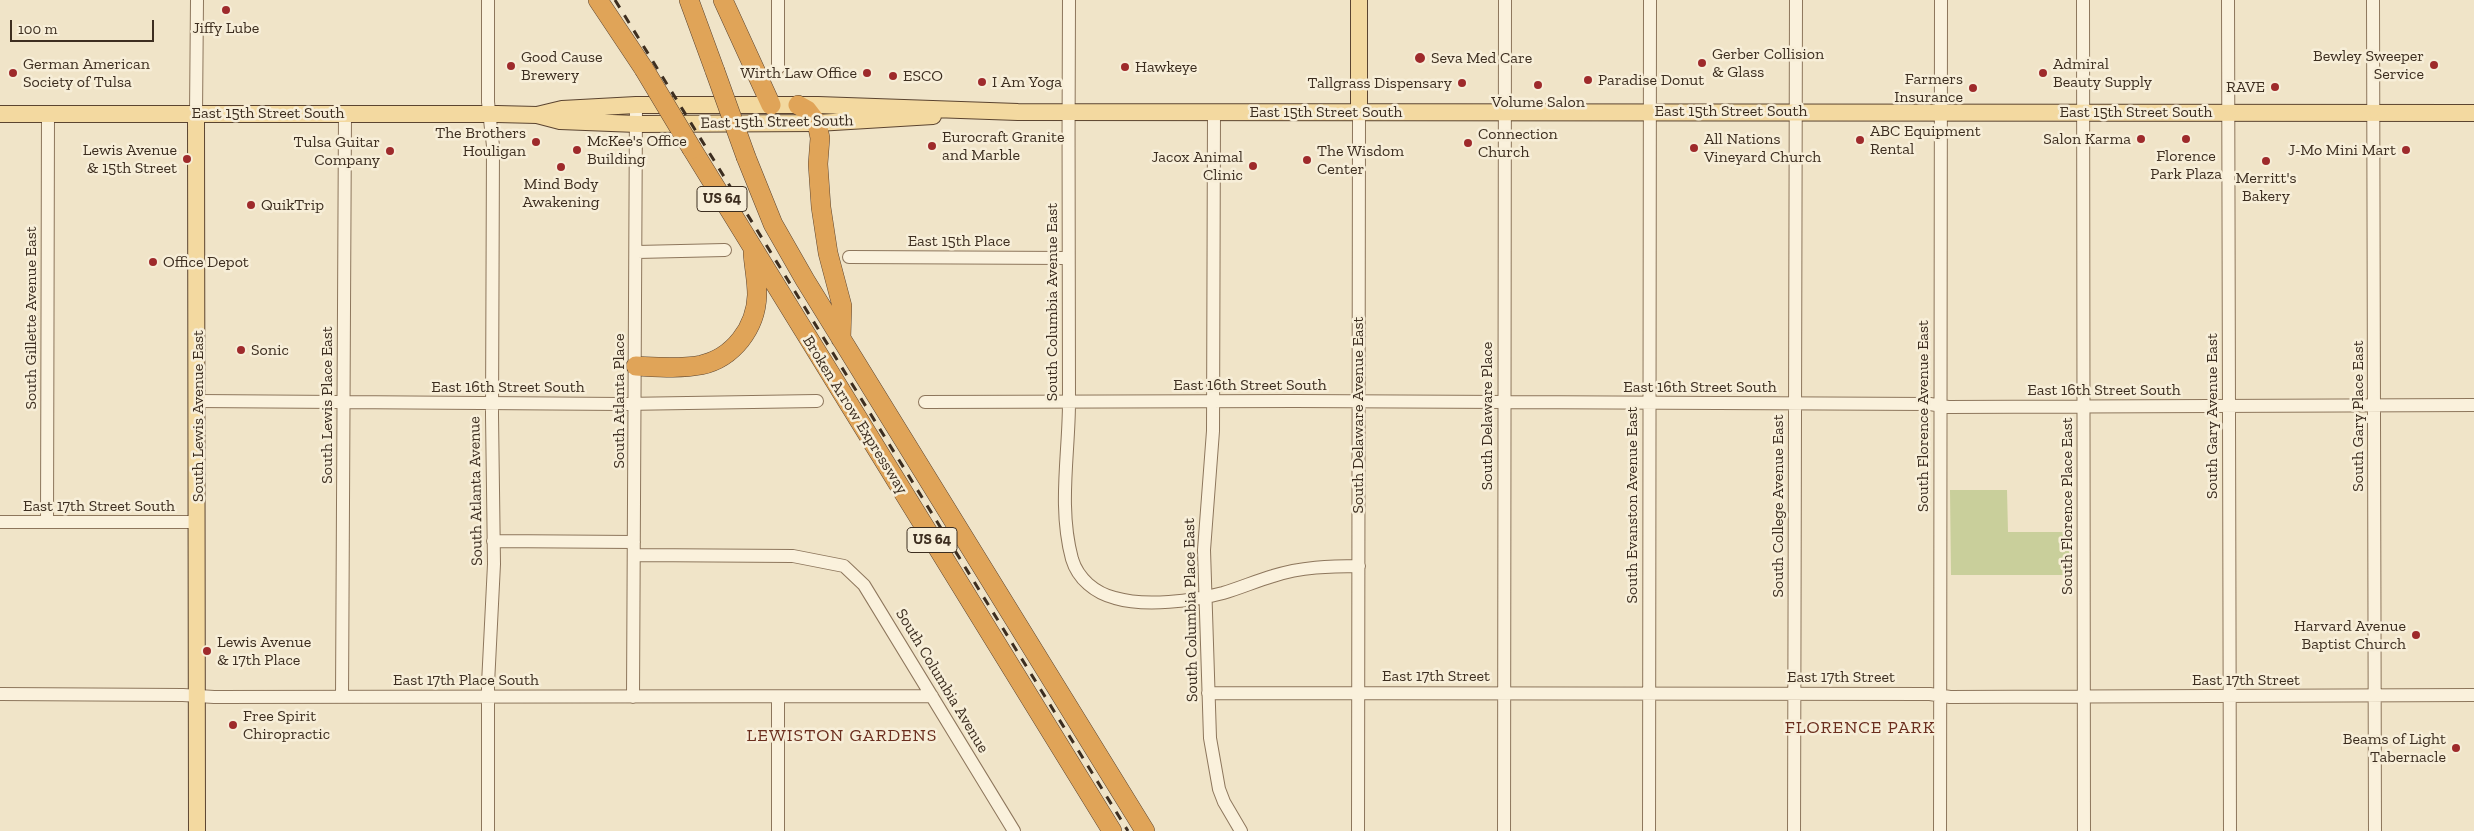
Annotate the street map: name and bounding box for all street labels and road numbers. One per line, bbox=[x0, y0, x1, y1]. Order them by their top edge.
street label: East 15th Street South bbox=[1655, 101, 1807, 121]
street label: East 15th Street South bbox=[1250, 102, 1402, 122]
street label: East 15th Street South bbox=[2060, 102, 2212, 122]
street label: East 15th Street South bbox=[192, 103, 344, 123]
street label: East 15th Street South bbox=[700, 111, 854, 133]
road number: US 64 bbox=[697, 186, 747, 212]
street label: South Columbia Avenue East bbox=[1042, 203, 1062, 401]
street label: South Gillette Avenue East bbox=[21, 226, 41, 410]
street label: East 15th Place bbox=[908, 231, 1010, 251]
street label: South Delaware Avenue East bbox=[1348, 317, 1368, 513]
street label: South Florence Avenue East bbox=[1913, 320, 1933, 512]
street label: South Lewis Place East bbox=[317, 326, 337, 484]
street label: South Lewis Avenue East bbox=[188, 330, 208, 502]
street label: Broken Arrow Expressway bbox=[798, 332, 912, 498]
street label: South Gary Avenue East bbox=[2202, 333, 2222, 499]
street label: South Atlanta Place bbox=[609, 334, 629, 468]
street label: South Gary Place East bbox=[2348, 340, 2368, 492]
street label: South Delaware Place bbox=[1477, 342, 1497, 490]
street label: East 16th Street South bbox=[1173, 375, 1327, 395]
street label: East 16th Street South bbox=[431, 377, 585, 397]
street label: East 16th Street South bbox=[1623, 377, 1777, 397]
street label: East 16th Street South bbox=[2027, 380, 2181, 400]
street label: South Evanston Avenue East bbox=[1622, 406, 1642, 604]
street label: South College Avenue East bbox=[1768, 414, 1788, 598]
street label: South Atlanta Avenue bbox=[465, 416, 487, 566]
street label: South Florence Place East bbox=[2057, 417, 2077, 595]
street label: East 17th Street South bbox=[23, 496, 175, 516]
street label: South Columbia Place East bbox=[1180, 518, 1202, 702]
road number: US 64 bbox=[907, 528, 957, 552]
street label: South Columbia Avenue bbox=[891, 605, 993, 757]
street label: East 17th Street bbox=[1382, 666, 1490, 686]
street label: East 17th Street bbox=[1787, 667, 1895, 687]
street label: East 17th Place South bbox=[393, 670, 539, 690]
street label: East 17th Street bbox=[2192, 670, 2300, 690]

